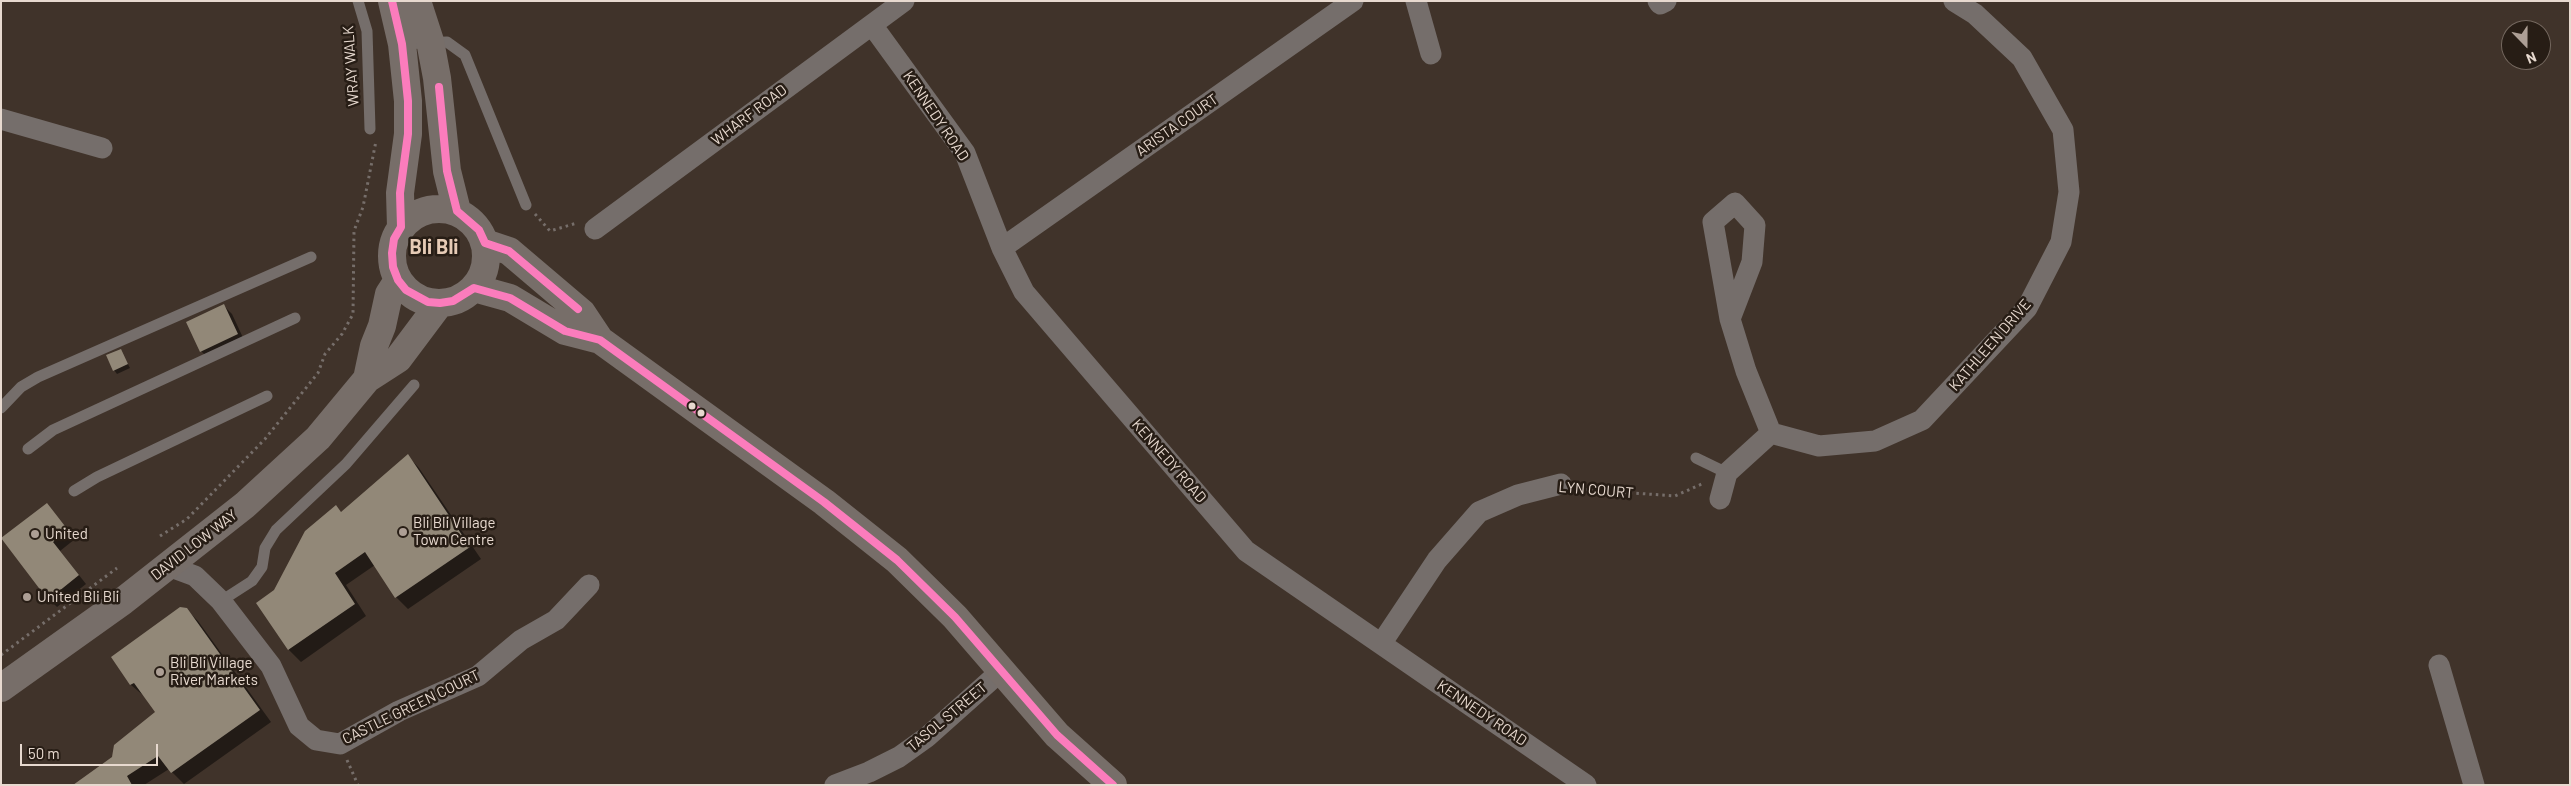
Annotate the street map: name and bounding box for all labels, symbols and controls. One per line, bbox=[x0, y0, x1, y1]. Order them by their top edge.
north arrow bbox=[2501, 20, 2551, 70]
street label: WRAY WALK bbox=[339, 25, 363, 107]
text: N bbox=[2524, 49, 2539, 68]
street label: KENNEDY ROAD bbox=[899, 68, 973, 164]
street label: WHARF ROAD bbox=[708, 81, 790, 149]
street label: ARISTA COURT bbox=[1132, 90, 1222, 160]
district label: Bli Bli bbox=[410, 235, 458, 259]
street label: KATHLEEN DRIVE bbox=[1945, 295, 2035, 395]
unlabelled marker bbox=[687, 401, 697, 411]
unlabelled marker bbox=[696, 408, 706, 418]
street label: KENNEDY ROAD bbox=[1128, 416, 1210, 506]
street label: LYN COURT bbox=[1558, 478, 1634, 502]
street label: DAVID LOW WAY bbox=[147, 506, 241, 584]
place label: Bli Bli Village Town Centre bbox=[413, 514, 496, 549]
place label: United bbox=[45, 525, 88, 543]
marker: Bli Bli Village Town Centre bbox=[397, 526, 409, 538]
marker: United bbox=[29, 528, 41, 540]
place label: United Bli Bli bbox=[37, 588, 119, 606]
marker: United Bli Bli bbox=[21, 591, 33, 603]
place label: Bli Bli Village River Markets bbox=[170, 654, 258, 689]
marker: Bli Bli Village River Markets bbox=[154, 666, 166, 678]
street label: CASTLE GREEN COURT bbox=[339, 666, 483, 748]
street label: KENNEDY ROAD bbox=[1434, 676, 1530, 750]
street label: TASOL STREET bbox=[903, 678, 991, 756]
scale bar bbox=[22, 734, 160, 766]
text: 50 m bbox=[28, 744, 60, 762]

